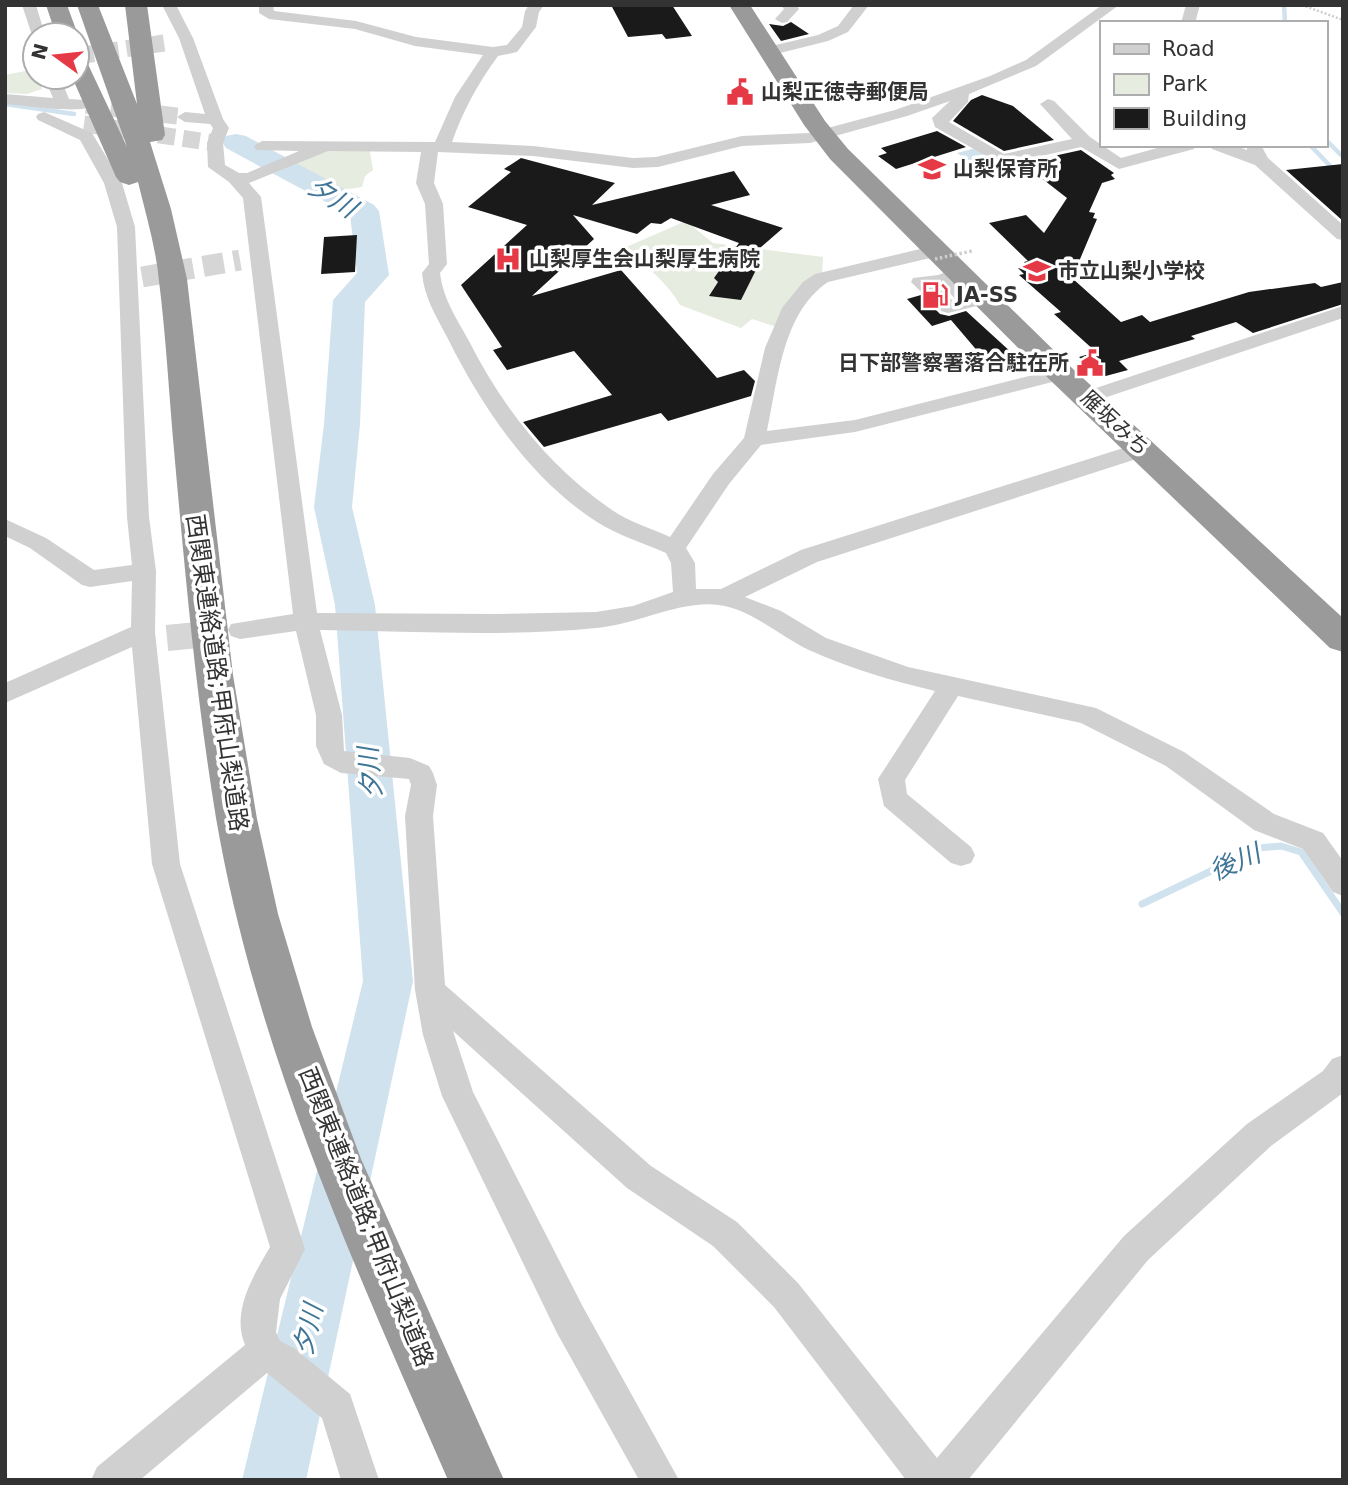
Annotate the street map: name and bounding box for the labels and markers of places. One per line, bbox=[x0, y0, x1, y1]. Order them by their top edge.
public building icon: 山梨正徳寺郵便局 bbox=[725, 77, 755, 107]
place label: 山梨正徳寺郵便局 bbox=[761, 80, 929, 104]
school or university icon: 山梨保育所 bbox=[917, 154, 947, 184]
place label: 山梨保育所 bbox=[953, 157, 1058, 181]
hospital icon: 山梨厚生会山梨厚生病院 bbox=[493, 244, 523, 274]
place label: 山梨厚生会山梨厚生病院 bbox=[529, 247, 760, 271]
school or university icon: 市立山梨小学校 bbox=[1022, 256, 1052, 286]
place label: 市立山梨小学校 bbox=[1058, 259, 1205, 283]
fuel station icon: JA-SS bbox=[920, 280, 950, 310]
place label: JA-SS bbox=[954, 283, 1018, 307]
public building icon: 日下部警察署落合駐在所 bbox=[1075, 348, 1105, 378]
place label: 日下部警察署落合駐在所 bbox=[838, 351, 1069, 375]

